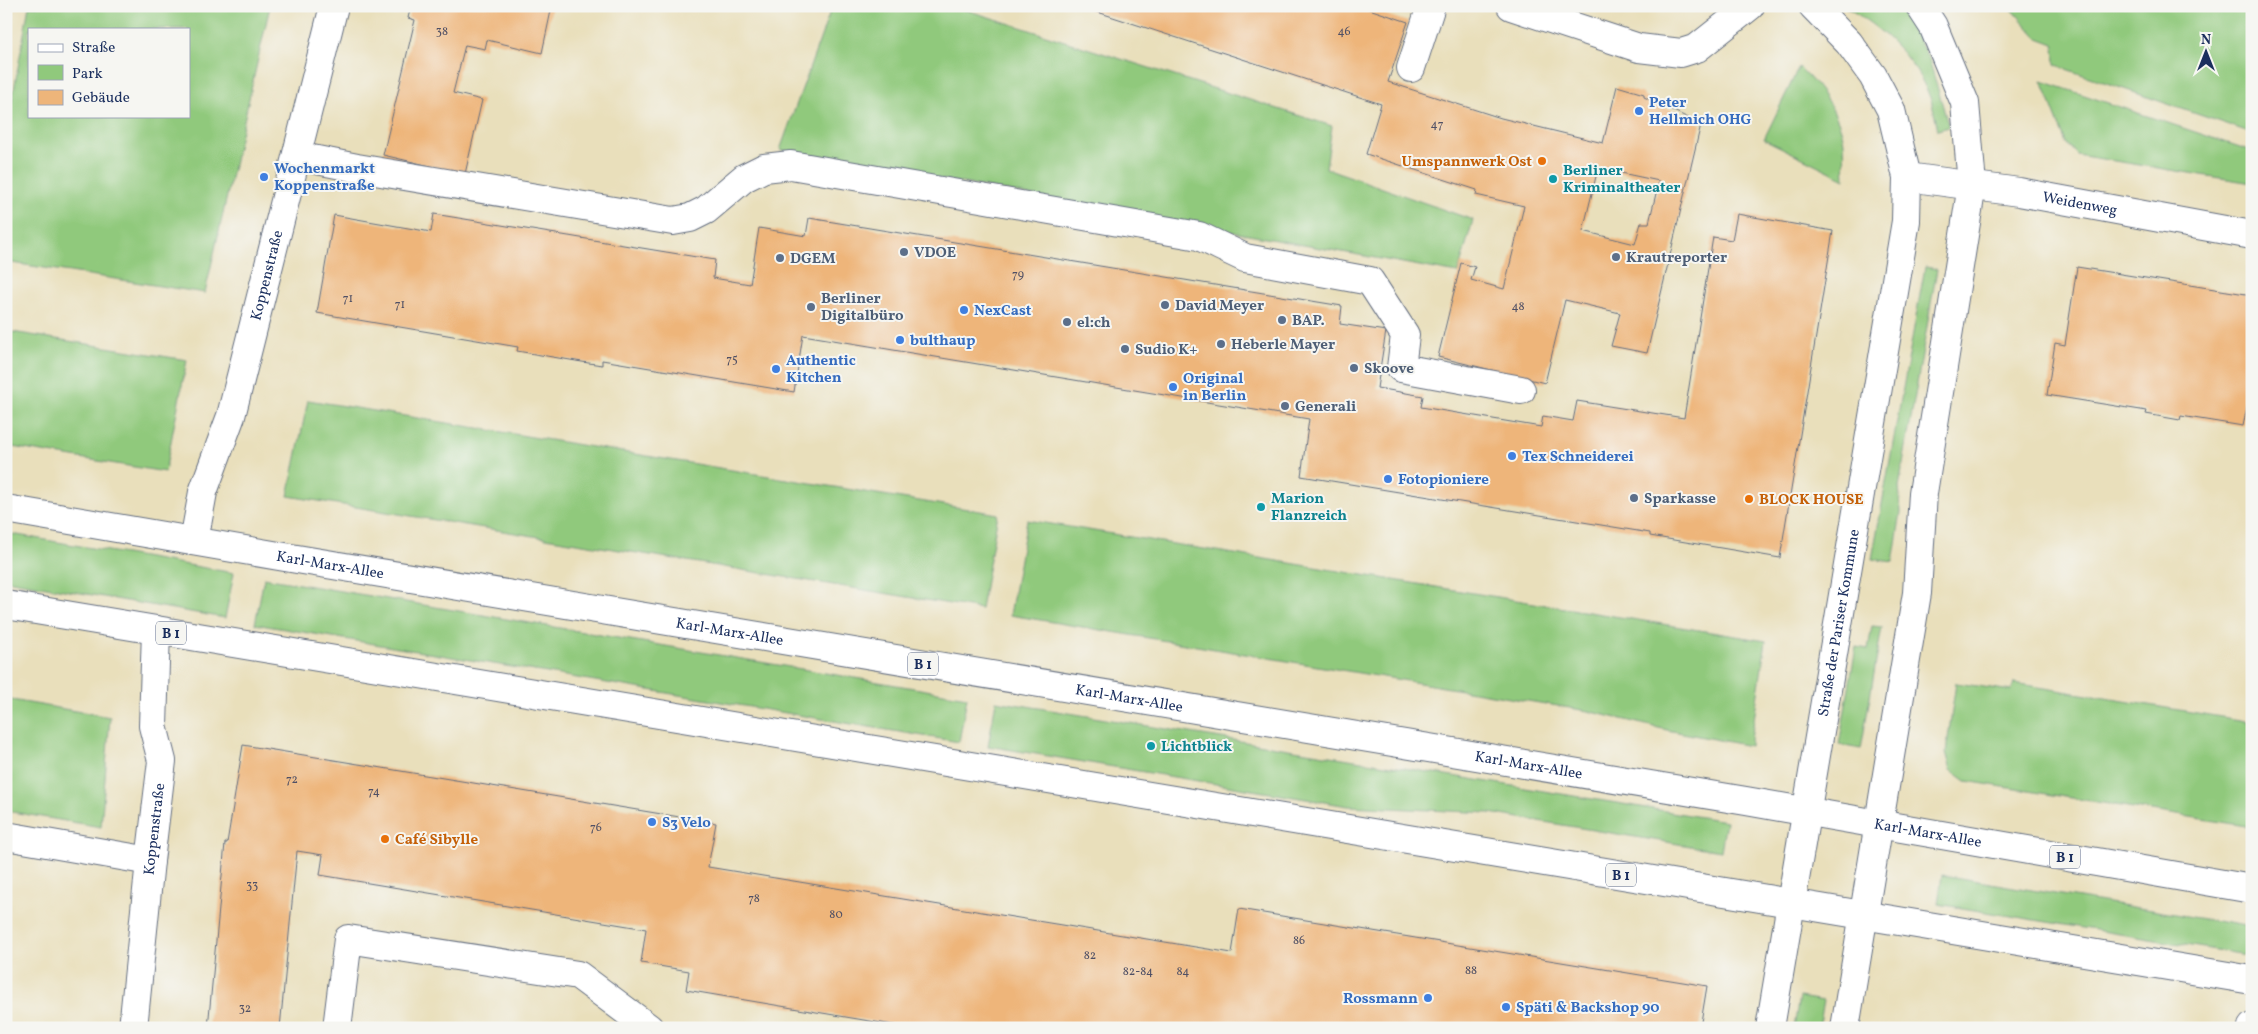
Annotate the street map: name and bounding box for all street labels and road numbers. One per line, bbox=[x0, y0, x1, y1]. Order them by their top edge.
street label: Weidenweg bbox=[2041, 188, 2119, 222]
street label: Koppenstraße bbox=[246, 228, 289, 323]
street label: Straße der Pariser Kommune bbox=[1814, 528, 1866, 718]
street label: Karl-Marx-Allee bbox=[275, 547, 385, 585]
street label: Karl-Marx-Allee bbox=[674, 613, 785, 652]
road number: B 1 bbox=[156, 622, 186, 644]
road number: B 1 bbox=[908, 652, 938, 676]
street label: Karl-Marx-Allee bbox=[1074, 680, 1184, 719]
street label: Karl-Marx-Allee bbox=[1473, 747, 1584, 786]
street label: Koppenstraße bbox=[140, 782, 171, 876]
street label: Karl-Marx-Allee bbox=[1872, 814, 1983, 854]
road number: B 1 bbox=[2050, 846, 2080, 869]
road number: B 1 bbox=[1606, 864, 1636, 886]

